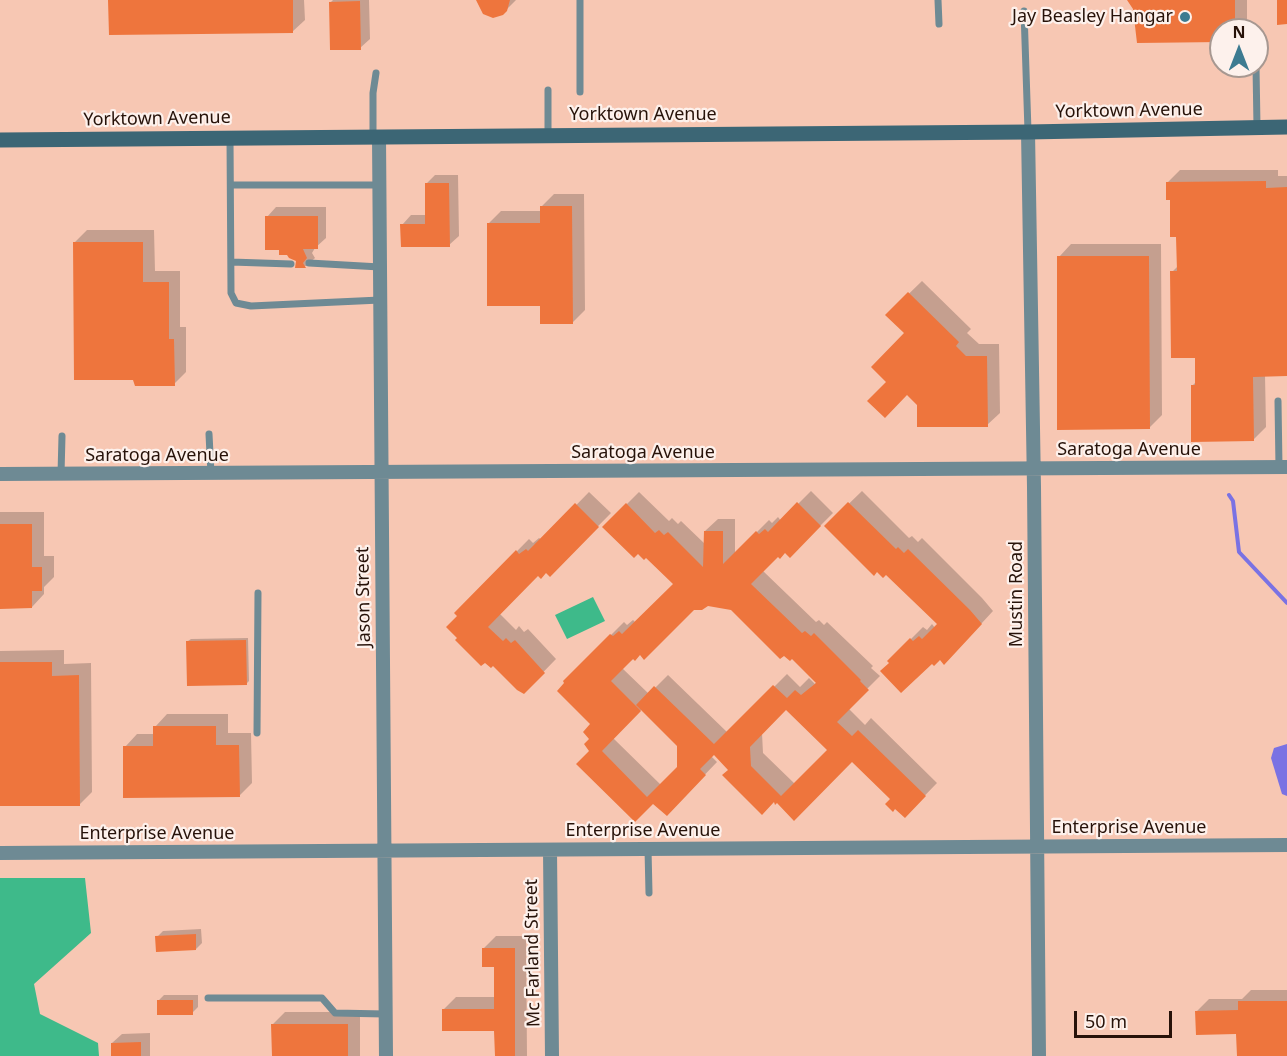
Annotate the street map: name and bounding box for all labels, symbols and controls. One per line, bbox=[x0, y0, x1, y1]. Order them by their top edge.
place label: Jay Beasley Hangar bbox=[1012, 6, 1173, 28]
marker: Jay Beasley Hangar bbox=[1178, 10, 1192, 24]
north arrow bbox=[1209, 18, 1269, 78]
text: N bbox=[1232, 21, 1246, 43]
street label: Yorktown Avenue bbox=[1055, 99, 1203, 123]
street label: Yorktown Avenue bbox=[569, 104, 717, 126]
street label: Yorktown Avenue bbox=[83, 107, 231, 131]
street label: Saratoga Avenue bbox=[1057, 439, 1201, 461]
street label: Saratoga Avenue bbox=[571, 442, 715, 464]
street label: Saratoga Avenue bbox=[85, 445, 229, 467]
street label: Mustin Road bbox=[1006, 541, 1028, 647]
street label: Jason Street bbox=[352, 547, 376, 647]
street label: Enterprise Avenue bbox=[1051, 817, 1207, 839]
street label: Enterprise Avenue bbox=[565, 820, 721, 842]
street label: Enterprise Avenue bbox=[79, 823, 235, 845]
street label: Mc Farland Street bbox=[521, 879, 545, 1027]
scale bar bbox=[1077, 999, 1174, 1037]
text: 50 m bbox=[1085, 1009, 1127, 1033]

